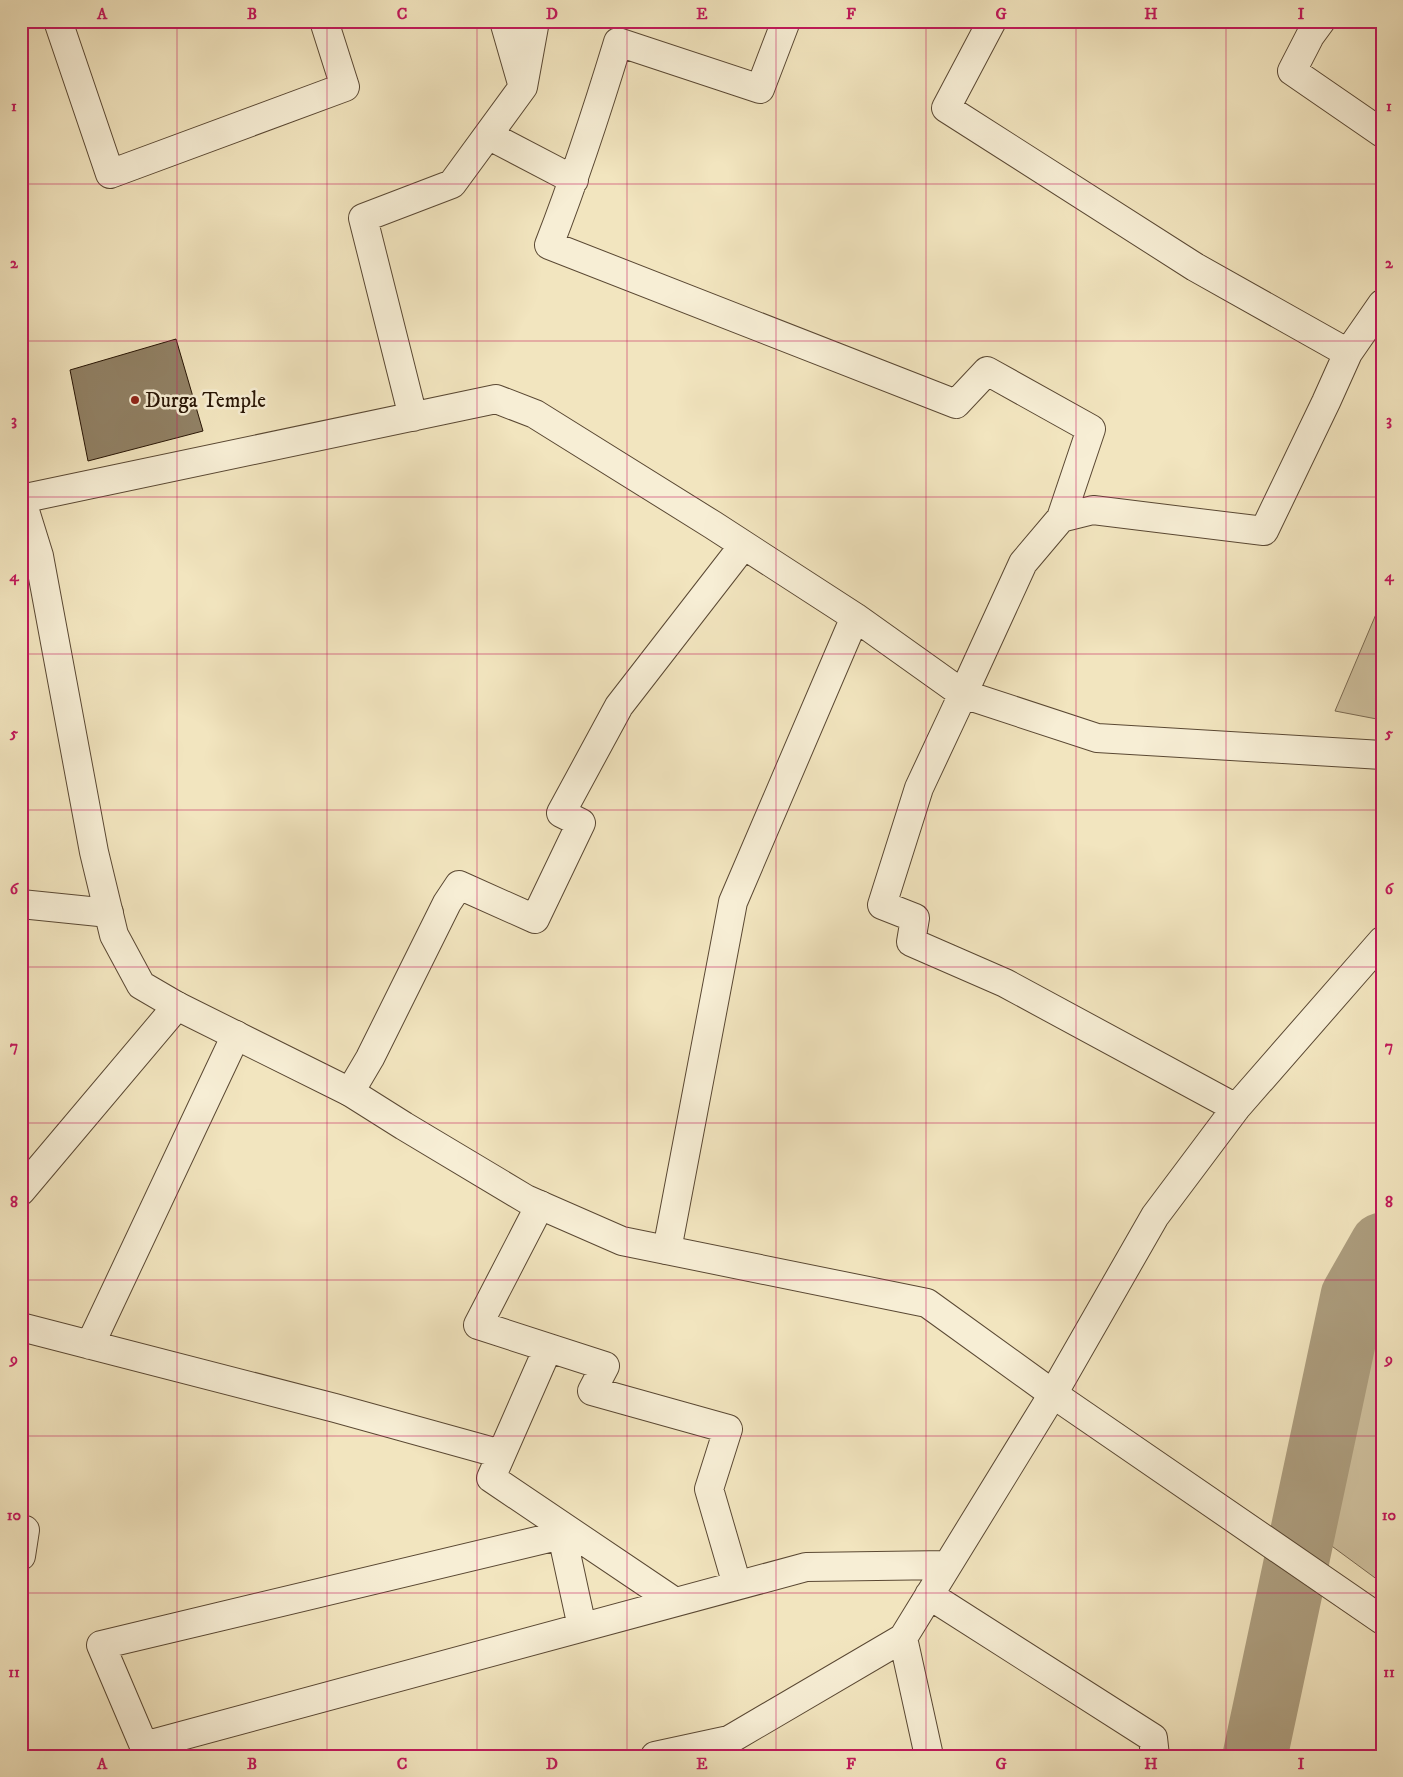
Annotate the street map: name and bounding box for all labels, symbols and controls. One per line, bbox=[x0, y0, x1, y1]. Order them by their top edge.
text: A bbox=[96, 4, 108, 24]
text: B bbox=[247, 4, 257, 24]
text: C bbox=[397, 4, 407, 24]
text: D bbox=[546, 4, 558, 24]
text: E bbox=[696, 4, 708, 24]
text: F bbox=[846, 4, 856, 24]
text: G bbox=[995, 4, 1007, 24]
text: H bbox=[1144, 4, 1158, 24]
text: I bbox=[1298, 4, 1305, 24]
text: 1 bbox=[11, 96, 17, 116]
text: 1 bbox=[1386, 96, 1392, 116]
text: 2 bbox=[10, 253, 19, 273]
text: 2 bbox=[1385, 253, 1394, 273]
place label: Durga Temple bbox=[145, 388, 266, 414]
marker: Durga Temple bbox=[129, 394, 141, 406]
text: 3 bbox=[11, 410, 17, 430]
text: 3 bbox=[1386, 410, 1392, 430]
text: 4 bbox=[8, 566, 19, 586]
text: 4 bbox=[1383, 566, 1394, 586]
text: 5 bbox=[9, 723, 18, 743]
text: 5 bbox=[1384, 723, 1393, 743]
text: 6 bbox=[10, 879, 20, 899]
text: 6 bbox=[1385, 879, 1395, 899]
text: 7 bbox=[10, 1036, 18, 1056]
text: 7 bbox=[1385, 1036, 1393, 1056]
text: 8 bbox=[10, 1192, 18, 1212]
text: 8 bbox=[1385, 1192, 1393, 1212]
text: 9 bbox=[9, 1349, 18, 1369]
text: 9 bbox=[1384, 1349, 1393, 1369]
text: 10 bbox=[7, 1505, 22, 1525]
text: 10 bbox=[1382, 1505, 1397, 1525]
text: 11 bbox=[8, 1662, 20, 1682]
text: 11 bbox=[1383, 1662, 1395, 1682]
text: A bbox=[96, 1754, 108, 1774]
text: B bbox=[247, 1754, 257, 1774]
text: C bbox=[397, 1754, 407, 1774]
text: D bbox=[546, 1754, 558, 1774]
text: E bbox=[696, 1754, 708, 1774]
text: F bbox=[846, 1754, 856, 1774]
text: G bbox=[995, 1754, 1007, 1774]
text: H bbox=[1144, 1754, 1158, 1774]
text: I bbox=[1298, 1754, 1305, 1774]

